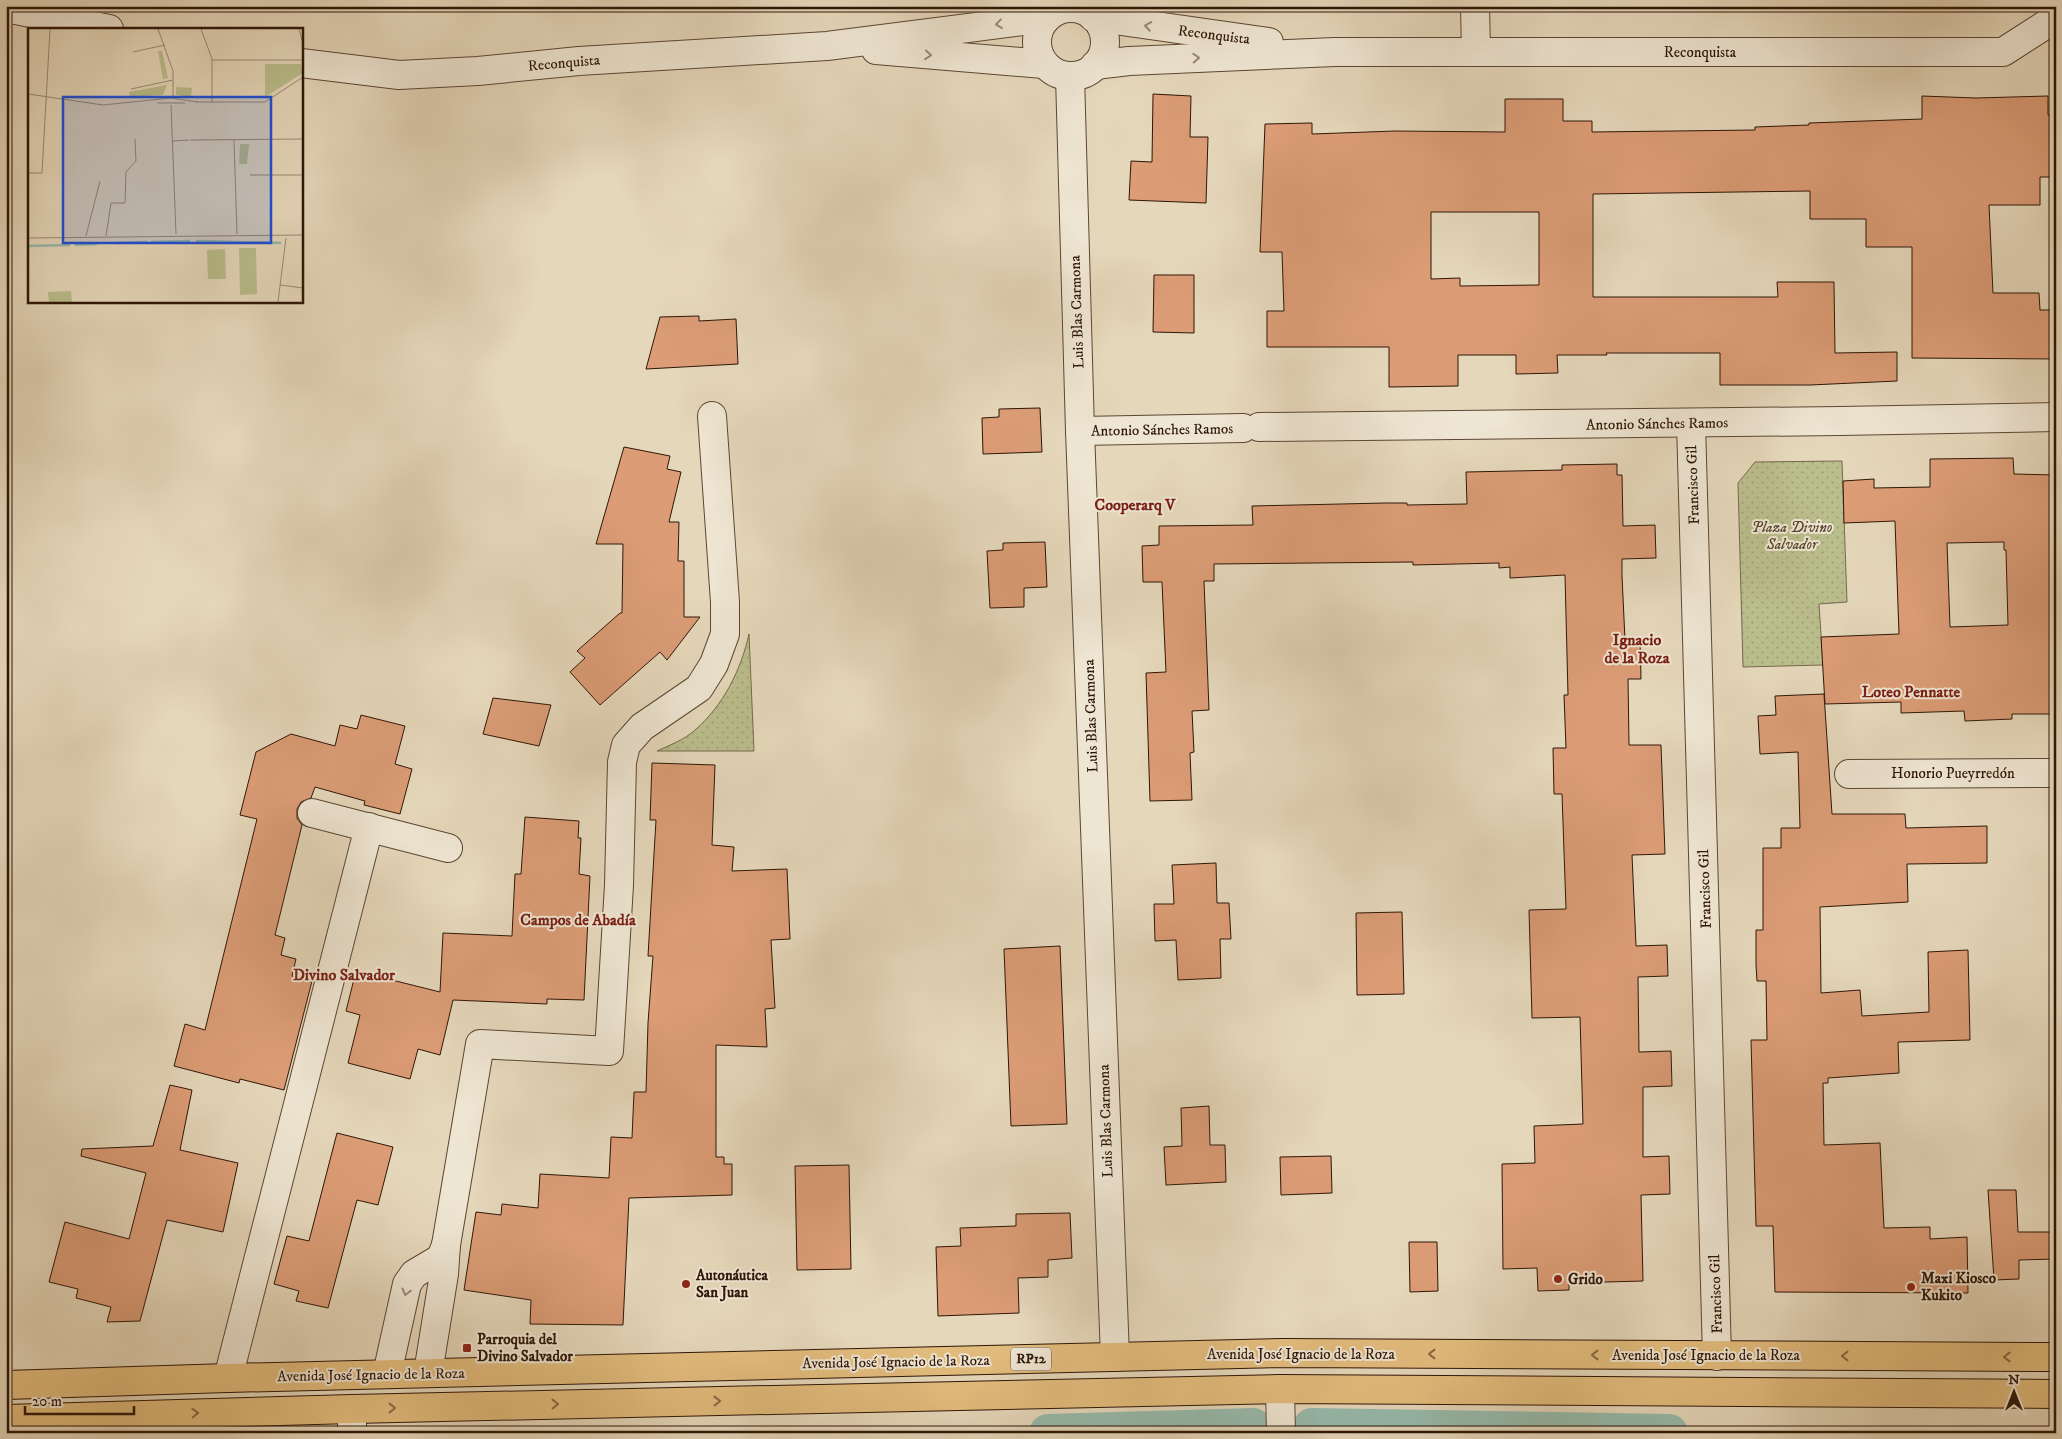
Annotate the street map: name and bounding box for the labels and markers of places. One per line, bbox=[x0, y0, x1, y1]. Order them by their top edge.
place label: Autonáutica San Juan bbox=[695, 1266, 768, 1302]
place label: Maxi Kiosco Kukito bbox=[1921, 1269, 1997, 1305]
place label: Grido bbox=[1568, 1270, 1603, 1289]
marker: Grido bbox=[1552, 1273, 1564, 1285]
marker: Autonáutica San Juan bbox=[680, 1278, 692, 1290]
marker: Maxi Kiosco Kukito bbox=[1905, 1281, 1917, 1293]
place label: Parroquia del Divino Salvador bbox=[477, 1330, 573, 1366]
marker: Parroquia del Divino Salvador bbox=[461, 1342, 473, 1354]

